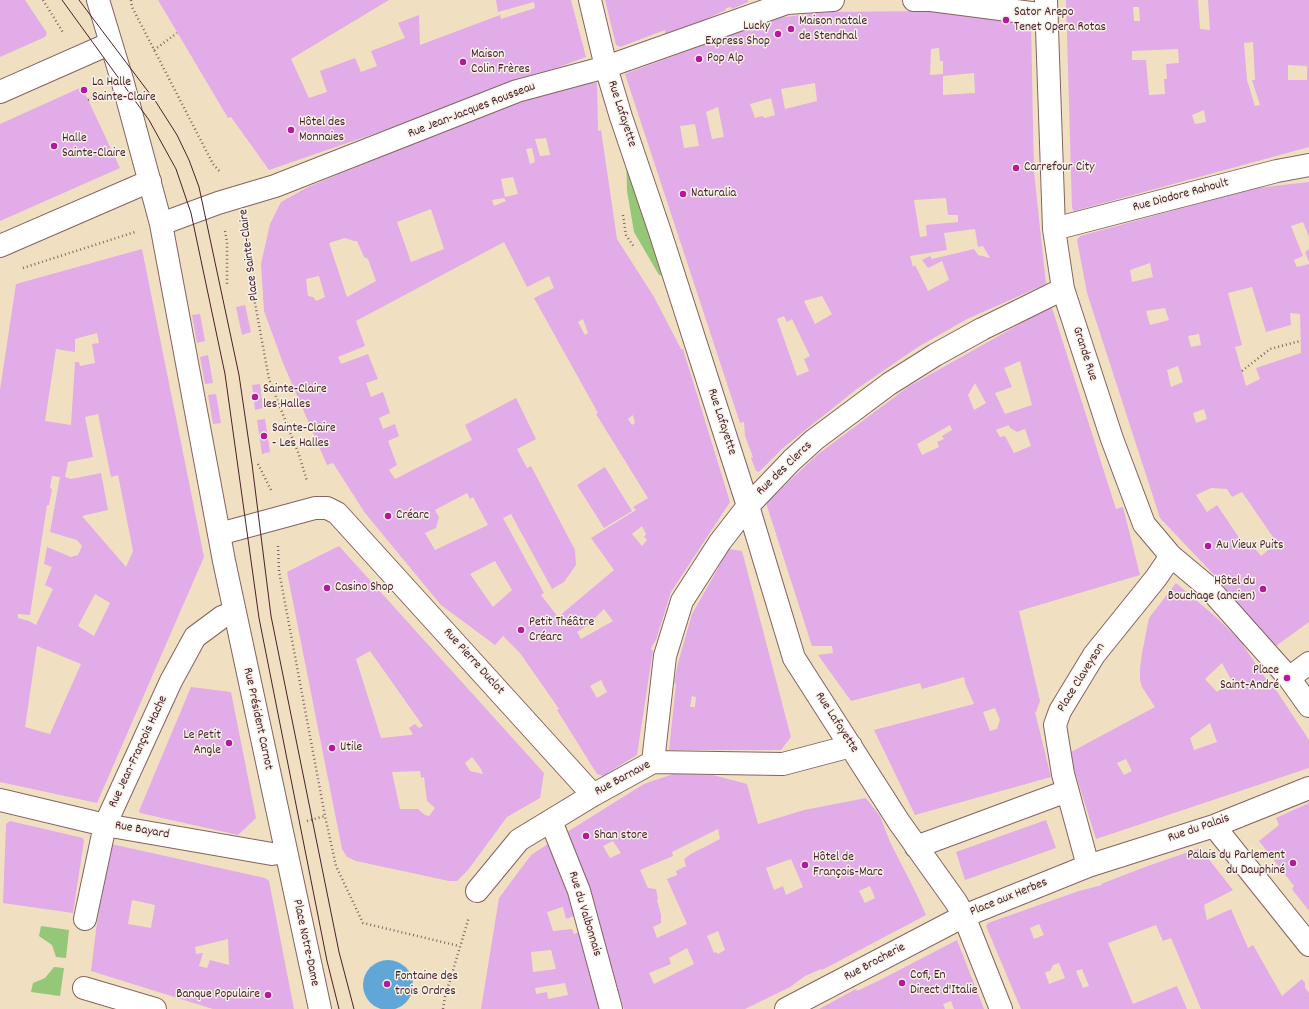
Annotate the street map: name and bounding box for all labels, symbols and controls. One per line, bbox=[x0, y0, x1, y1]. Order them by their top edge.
place label: Sator Arepo Tenet Opera Rotas bbox=[1014, 5, 1106, 36]
place label: Maison natale de Stendhal bbox=[799, 14, 867, 45]
marker: Sator Arepo Tenet Opera Rotas bbox=[1001, 15, 1011, 25]
place label: Lucky Express Shop bbox=[705, 19, 770, 50]
marker: Maison natale de Stendhal bbox=[786, 24, 796, 34]
marker: Lucky Express Shop bbox=[773, 29, 783, 39]
place label: Maison Colin Frères bbox=[471, 47, 530, 78]
place label: Pop Alp bbox=[707, 51, 744, 67]
marker: Pop Alp bbox=[694, 54, 704, 64]
marker: Maison Colin Frères bbox=[458, 57, 468, 67]
place label: La Halle Sainte-Claire bbox=[92, 75, 156, 106]
street label: Rue Jean-Jacques Rousseau bbox=[406, 79, 538, 143]
street label: Rue Lafayette bbox=[603, 79, 639, 149]
marker: La Halle Sainte-Claire bbox=[79, 85, 89, 95]
place label: Hôtel des Monnaies bbox=[299, 115, 345, 146]
marker: Hôtel des Monnaies bbox=[286, 125, 296, 135]
place label: Halle Sainte-Claire bbox=[62, 131, 126, 162]
marker: Halle Sainte-Claire bbox=[49, 141, 59, 151]
place label: Carrefour City bbox=[1024, 160, 1095, 176]
marker: Carrefour City bbox=[1011, 163, 1021, 173]
street label: Rue Diodore Rahoult bbox=[1131, 176, 1231, 216]
place label: Naturalia bbox=[691, 186, 736, 202]
marker: Naturalia bbox=[678, 189, 688, 199]
street label: Place Sainte-Claire bbox=[237, 208, 263, 302]
street label: Grande Rue bbox=[1068, 325, 1100, 383]
place label: Sainte-Claire les Halles bbox=[263, 382, 327, 413]
street label: Rue Lafayette bbox=[703, 387, 739, 457]
marker: Sainte-Claire les Halles bbox=[250, 392, 260, 402]
place label: Sainte-Claire - Les Halles bbox=[272, 421, 336, 452]
marker: Sainte-Claire - Les Halles bbox=[259, 431, 269, 441]
street label: Rue des Clercs bbox=[754, 439, 816, 499]
place label: Créarc bbox=[396, 508, 429, 524]
marker: Créarc bbox=[383, 511, 393, 521]
place label: Au Vieux Puits bbox=[1216, 538, 1284, 554]
marker: Au Vieux Puits bbox=[1203, 541, 1213, 551]
place label: Hôtel du Bouchage (ancien) bbox=[1168, 574, 1255, 605]
place label: Casino Shop bbox=[335, 580, 394, 596]
marker: Casino Shop bbox=[322, 583, 332, 593]
marker: Hôtel du Bouchage (ancien) bbox=[1258, 584, 1268, 594]
place label: Petit Théâtre Créarc bbox=[529, 615, 594, 646]
street label: Rue Pierre Duclot bbox=[439, 625, 507, 699]
marker: Petit Théâtre Créarc bbox=[516, 625, 526, 635]
street label: Place Claveyson bbox=[1055, 641, 1109, 715]
place label: Place Saint-André bbox=[1220, 663, 1279, 694]
street label: Rue Président Carnot bbox=[239, 666, 275, 772]
marker: Place Saint-André bbox=[1282, 673, 1292, 683]
street label: Rue Lafayette bbox=[811, 690, 861, 756]
street label: Rue Jean-François Hache bbox=[106, 693, 172, 811]
place label: Le Petit Angle bbox=[183, 728, 221, 759]
marker: Le Petit Angle bbox=[224, 738, 234, 748]
place label: Utile bbox=[340, 740, 362, 756]
marker: Utile bbox=[327, 743, 337, 753]
street label: Rue Barnave bbox=[592, 758, 654, 800]
street label: Rue du Palais bbox=[1166, 811, 1232, 847]
street label: Rue Bayard bbox=[113, 819, 171, 843]
place label: Shan store bbox=[594, 828, 647, 844]
marker: Shan store bbox=[581, 831, 591, 841]
place label: Palais du Parlement du Dauphiné bbox=[1187, 848, 1285, 879]
place label: Hôtel de François-Marc bbox=[813, 850, 883, 881]
marker: Palais du Parlement du Dauphiné bbox=[1288, 858, 1298, 868]
marker: Hôtel de François-Marc bbox=[800, 860, 810, 870]
street label: Rue du Valbonnais bbox=[564, 870, 604, 958]
street label: Place aux Herbes bbox=[968, 875, 1050, 921]
street label: Place Notre-Dame bbox=[288, 898, 322, 988]
street label: Rue Brocherie bbox=[842, 940, 908, 986]
place label: Cofi, En Direct d'Italie bbox=[910, 968, 977, 999]
place label: Fontaine des trois Ordres bbox=[395, 969, 458, 1000]
marker: Cofi, En Direct d'Italie bbox=[897, 978, 907, 988]
marker: Fontaine des trois Ordres bbox=[382, 979, 392, 989]
place label: Banque Populaire bbox=[176, 987, 260, 1003]
marker: Banque Populaire bbox=[263, 990, 273, 1000]

